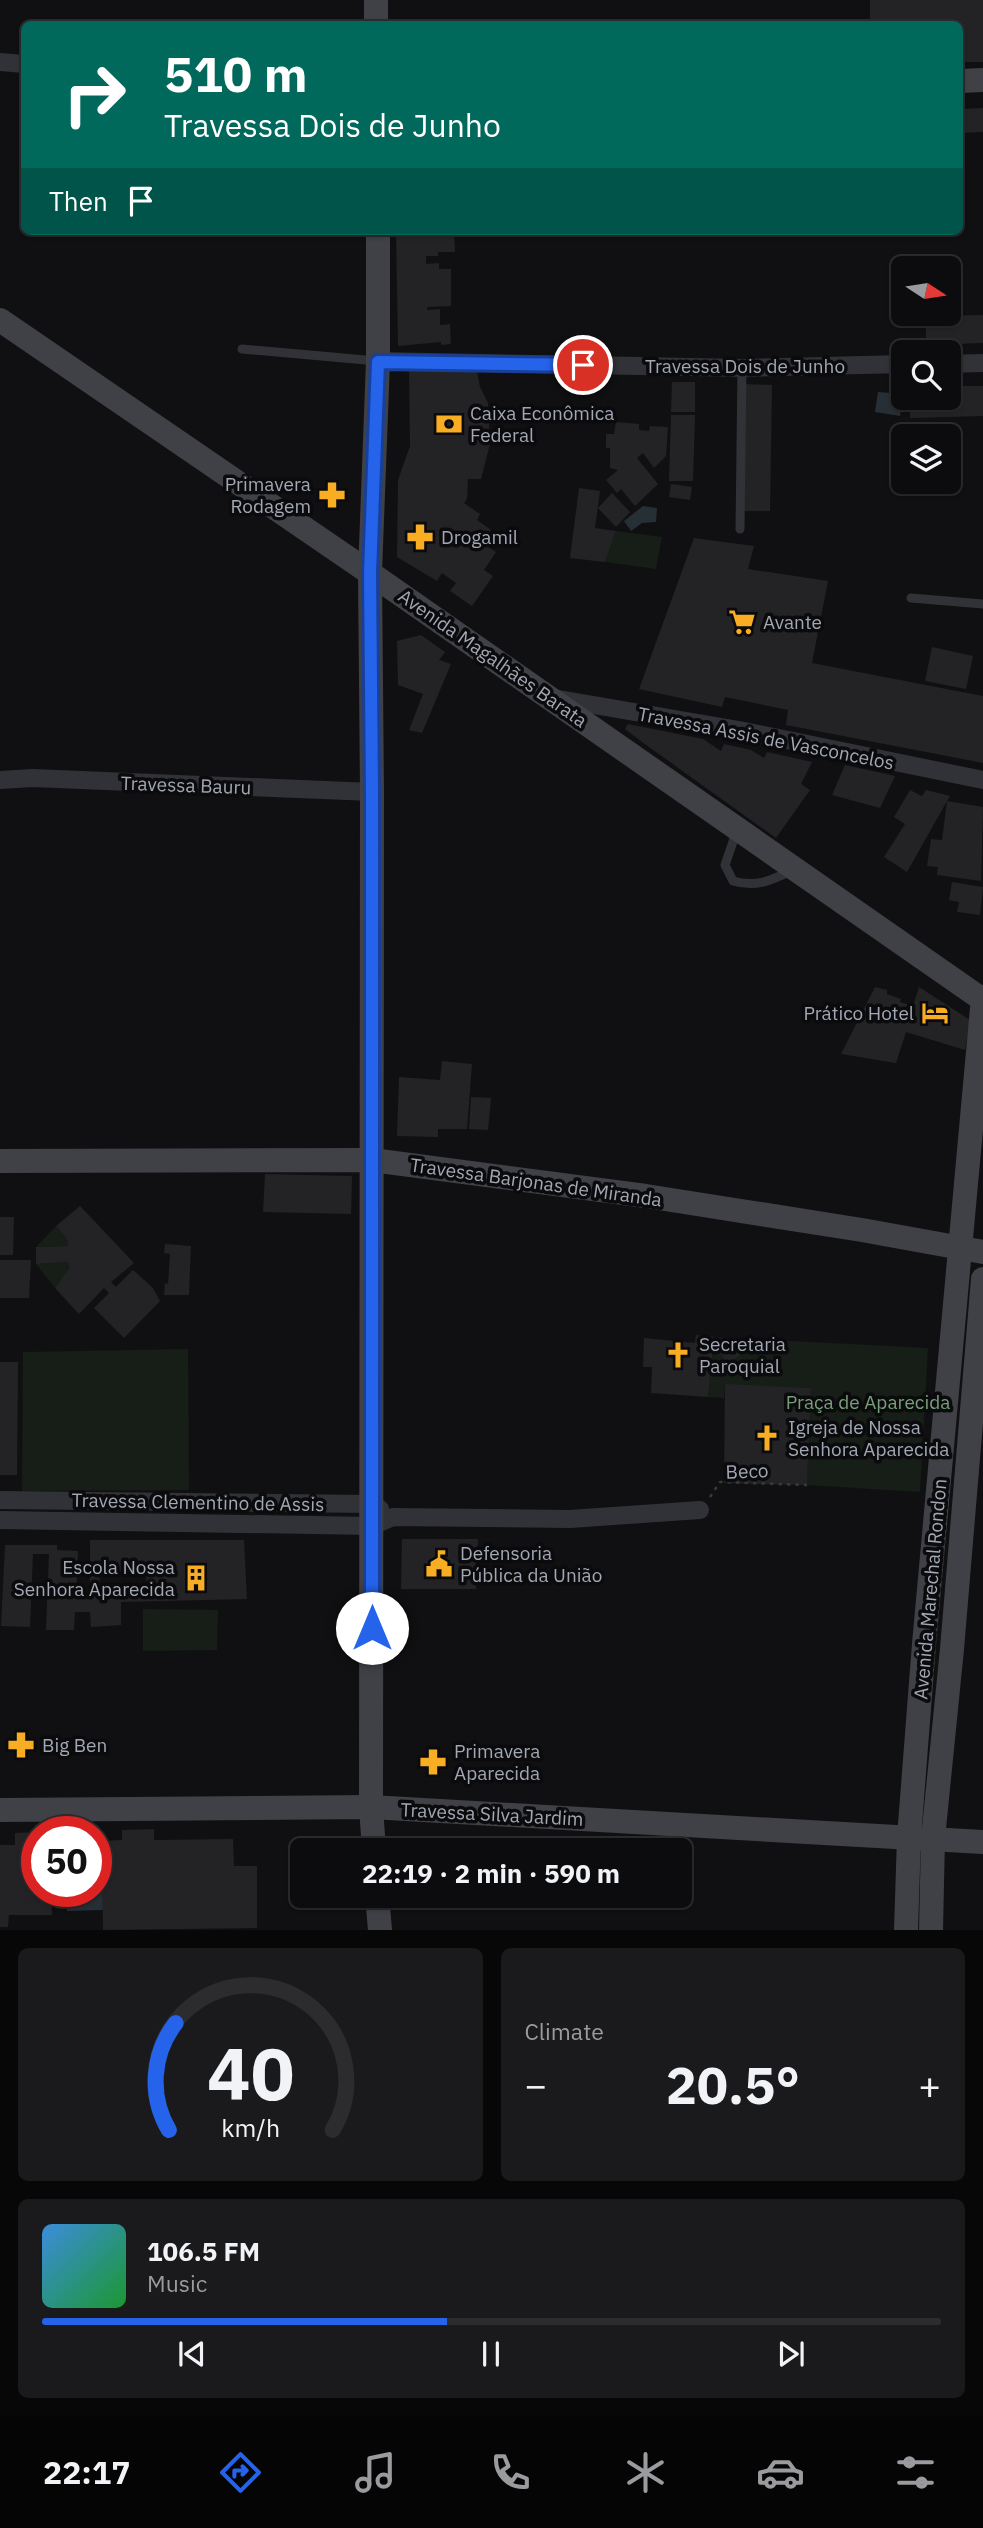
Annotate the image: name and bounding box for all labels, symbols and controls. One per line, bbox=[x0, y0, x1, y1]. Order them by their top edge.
text: 510 m bbox=[164, 42, 308, 105]
icon: right bbox=[49, 49, 140, 140]
text: Travessa Dois de Junho bbox=[164, 104, 501, 146]
icon: arrive bbox=[122, 182, 160, 220]
text: Then bbox=[49, 184, 108, 218]
north arrow bbox=[891, 256, 961, 326]
map controls bbox=[891, 256, 961, 494]
pin bbox=[553, 335, 613, 395]
button: search bbox=[891, 340, 961, 410]
icon: arrive bbox=[564, 346, 602, 384]
street label: Travessa Dois de Junho bbox=[645, 354, 845, 378]
place label: Caixa Econômica Federal bbox=[470, 401, 614, 447]
bank icon: Caixa Econômica Federal bbox=[434, 409, 464, 439]
button: layers bbox=[891, 424, 961, 494]
place label: Primavera Rodagem bbox=[225, 472, 311, 518]
pharmacy icon: Primavera Rodagem bbox=[317, 480, 347, 510]
pharmacy icon: Drogamil bbox=[405, 522, 435, 552]
place label: Drogamil bbox=[441, 525, 518, 549]
street label: Avenida Magalhães Barata bbox=[394, 584, 592, 732]
supermarket icon: Avante bbox=[727, 607, 757, 637]
place label: Avante bbox=[763, 610, 822, 634]
street label: Travessa Assis de Vasconcelos bbox=[636, 701, 896, 775]
street label: Travessa Bauru bbox=[120, 771, 252, 799]
hotel icon: Prático Hotel bbox=[920, 998, 950, 1028]
place label: Prático Hotel bbox=[803, 1001, 914, 1025]
street label: Travessa Barjonas de Miranda bbox=[408, 1152, 664, 1212]
place label: Secretaria Paroquial bbox=[699, 1332, 786, 1378]
church icon: Secretaria Paroquial bbox=[663, 1340, 693, 1370]
park label: Praça de Aparecida bbox=[786, 1390, 950, 1414]
place label: Igreja de Nossa Senhora Aparecida bbox=[788, 1415, 949, 1461]
church icon: Igreja de Nossa Senhora Aparecida bbox=[752, 1423, 782, 1453]
street label: Beco bbox=[725, 1458, 769, 1484]
street label: Avenida Marechal Rondon bbox=[908, 1478, 952, 1700]
street label: Travessa Clementino de Assis bbox=[72, 1488, 324, 1516]
place label: Defensoria Pública da União bbox=[460, 1541, 602, 1587]
public building icon: Defensoria Pública da União bbox=[424, 1549, 454, 1579]
place label: Escola Nossa Senhora Aparecida bbox=[14, 1555, 175, 1601]
building icon: Escola Nossa Senhora Aparecida bbox=[181, 1563, 211, 1593]
position arrow bbox=[335, 1591, 409, 1665]
pharmacy icon: Big Ben bbox=[6, 1730, 36, 1760]
place label: Big Ben bbox=[42, 1733, 107, 1757]
place label: Primavera Aparecida bbox=[454, 1739, 540, 1785]
pharmacy icon: Primavera Aparecida bbox=[418, 1747, 448, 1777]
street label: Travessa Silva Jardim bbox=[400, 1797, 584, 1831]
speed limit sign: 50 bbox=[21, 1816, 112, 1907]
text: 22:19 · 2 min · 590 m bbox=[362, 1856, 620, 1890]
text: Climate bbox=[525, 2016, 604, 2046]
text: 40 bbox=[207, 2026, 294, 2121]
text: 20.5° bbox=[666, 2051, 800, 2118]
text: − bbox=[525, 2060, 547, 2109]
text: + bbox=[918, 2060, 941, 2109]
text: km/h bbox=[221, 2111, 280, 2144]
text: 106.5 FM bbox=[147, 2234, 260, 2268]
text: Music bbox=[147, 2268, 207, 2298]
icon: previous bbox=[173, 2335, 211, 2373]
icon: pause bbox=[472, 2335, 510, 2373]
icon: next bbox=[772, 2335, 810, 2373]
icon: directions bbox=[216, 2448, 265, 2497]
icon: music bbox=[351, 2448, 400, 2497]
icon: phone bbox=[486, 2448, 535, 2497]
icon: climate bbox=[621, 2448, 670, 2497]
icon: car bbox=[756, 2448, 805, 2497]
icon: filters bbox=[891, 2448, 940, 2497]
text: 22:17 bbox=[43, 2451, 130, 2493]

